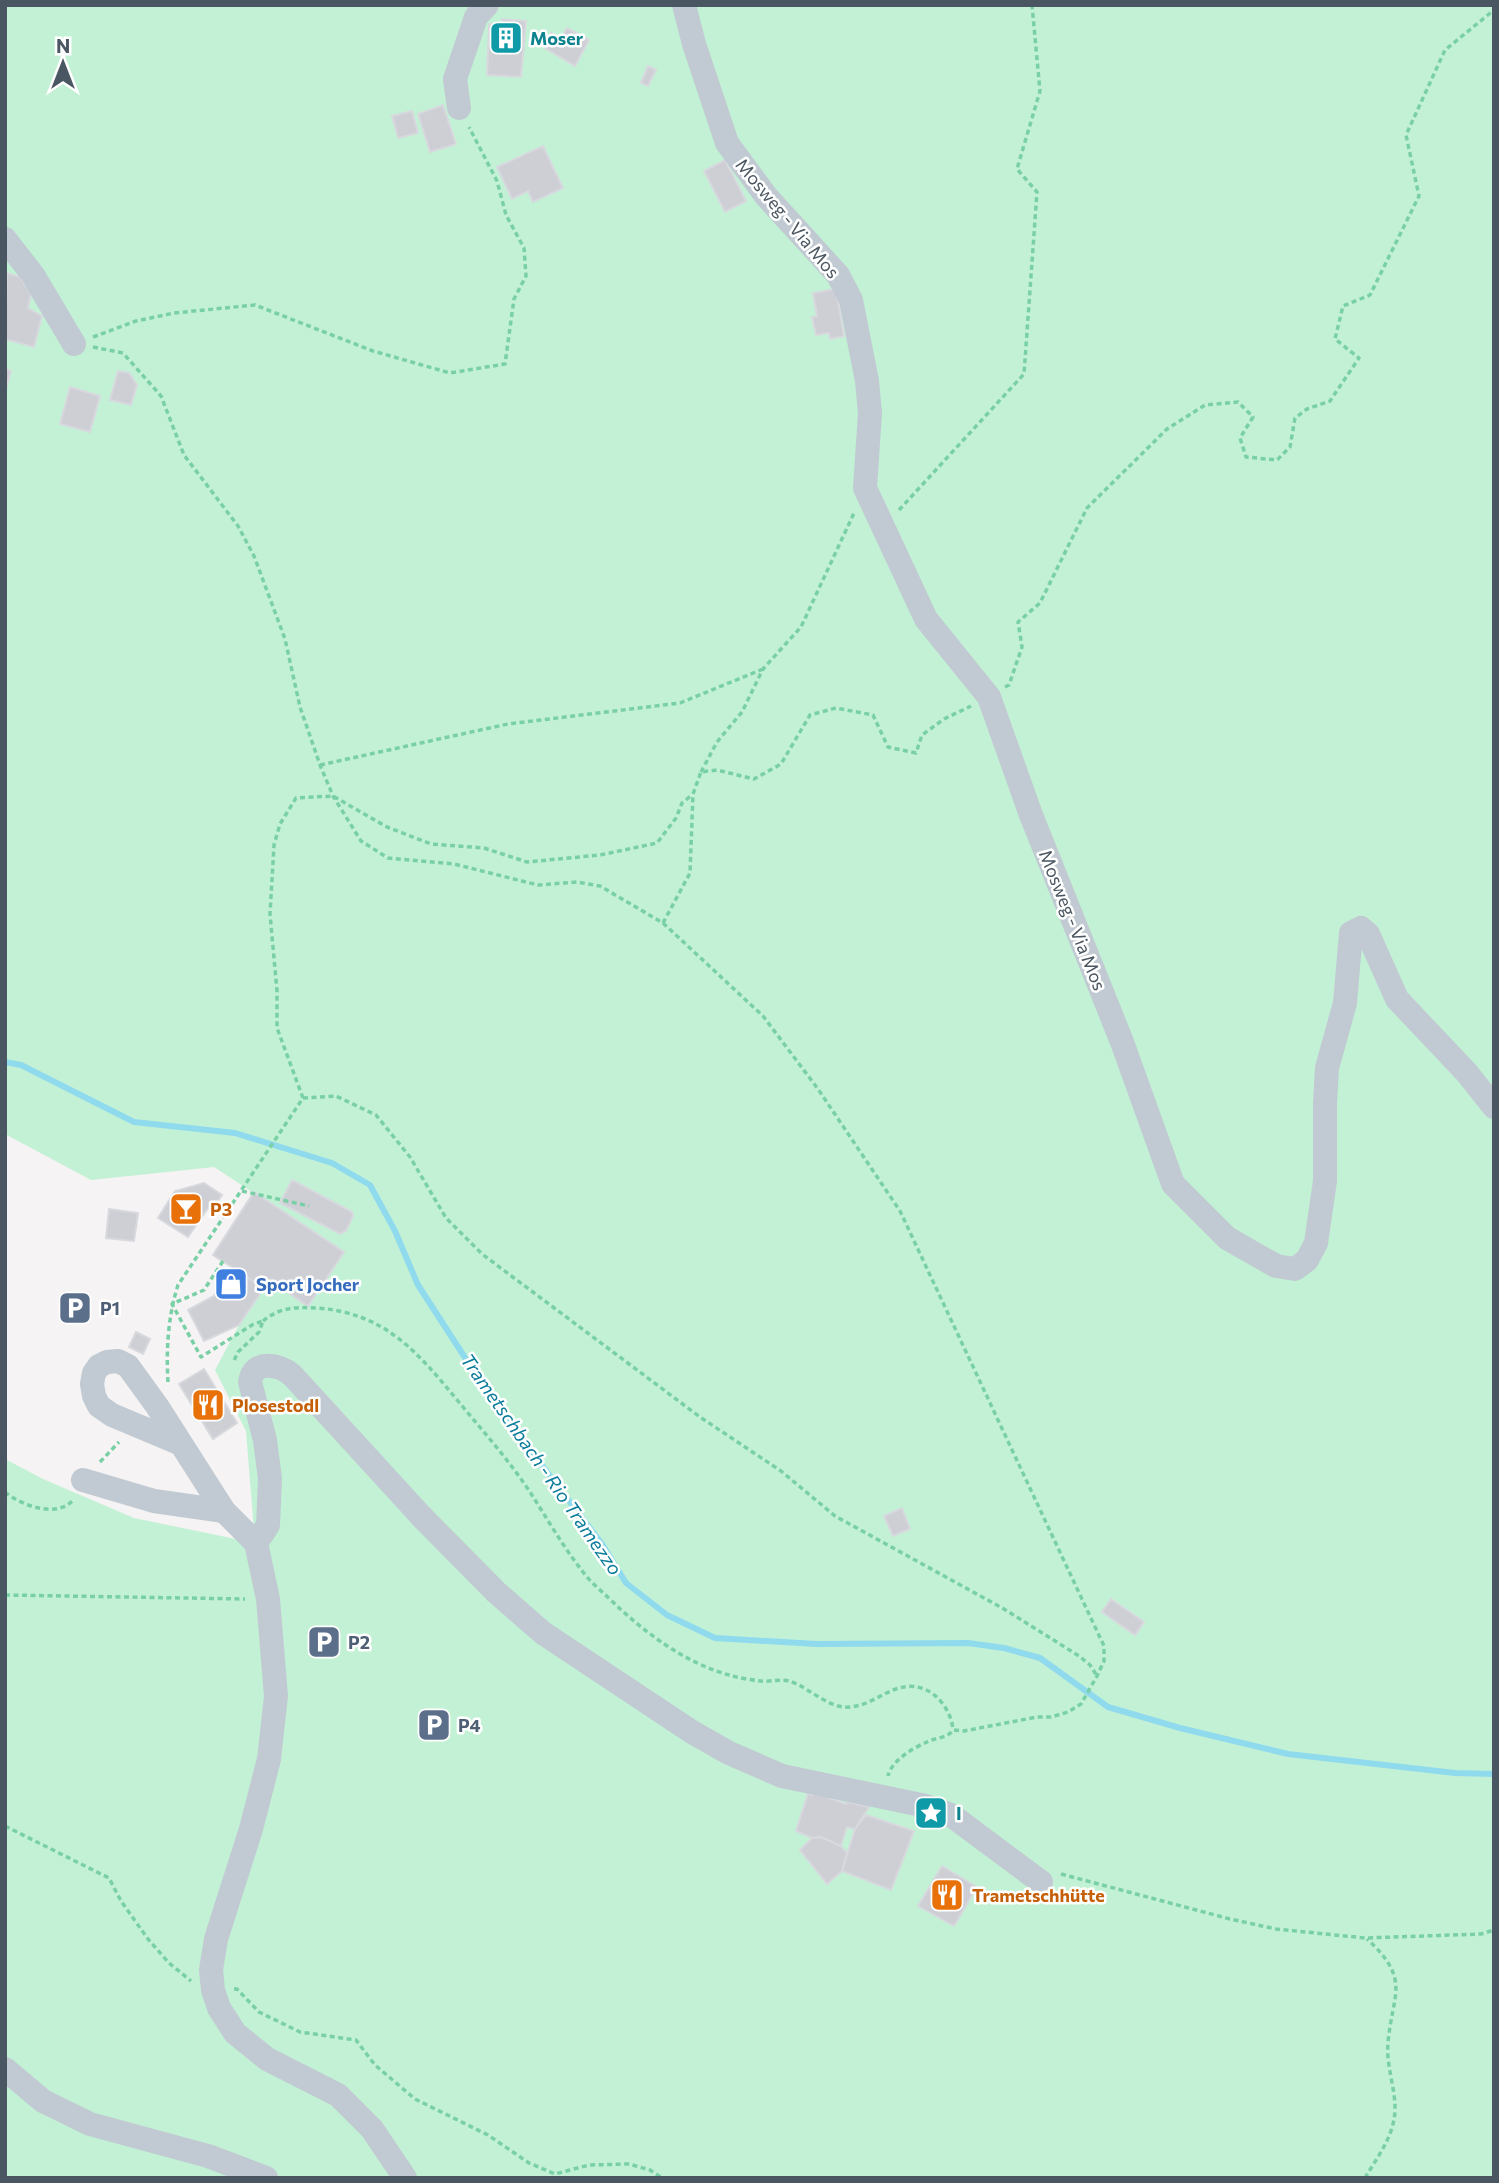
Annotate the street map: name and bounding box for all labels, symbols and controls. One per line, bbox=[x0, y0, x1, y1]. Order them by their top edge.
building icon: Moser bbox=[487, 19, 525, 57]
place label: Moser bbox=[530, 27, 584, 49]
north arrow bbox=[28, 28, 98, 98]
text: N bbox=[56, 34, 70, 57]
street label: Mosweg - Via Mos bbox=[732, 154, 844, 282]
street label: Mosweg - Via Mos bbox=[1035, 847, 1111, 993]
bar icon: P3 bbox=[167, 1190, 205, 1228]
place label: P3 bbox=[210, 1198, 232, 1220]
shop icon: Sport Jocher bbox=[212, 1265, 250, 1303]
place label: Sport Jocher bbox=[256, 1273, 360, 1295]
parking icon: P1 bbox=[56, 1289, 94, 1327]
place label: P1 bbox=[100, 1297, 120, 1319]
water label: Trametschbach - Rio Tramezzo bbox=[457, 1349, 627, 1579]
restaurant icon: Plosestodl bbox=[189, 1386, 227, 1424]
place label: Plosestodl bbox=[232, 1394, 319, 1416]
parking icon: P2 bbox=[305, 1623, 343, 1661]
place label: P2 bbox=[348, 1631, 370, 1653]
parking icon: P4 bbox=[415, 1706, 453, 1744]
place label: P4 bbox=[458, 1714, 480, 1736]
place icon: I bbox=[912, 1794, 950, 1832]
place label: I bbox=[956, 1802, 962, 1824]
restaurant icon: Trametschhütte bbox=[928, 1876, 966, 1914]
place label: Trametschhütte bbox=[972, 1884, 1105, 1906]

